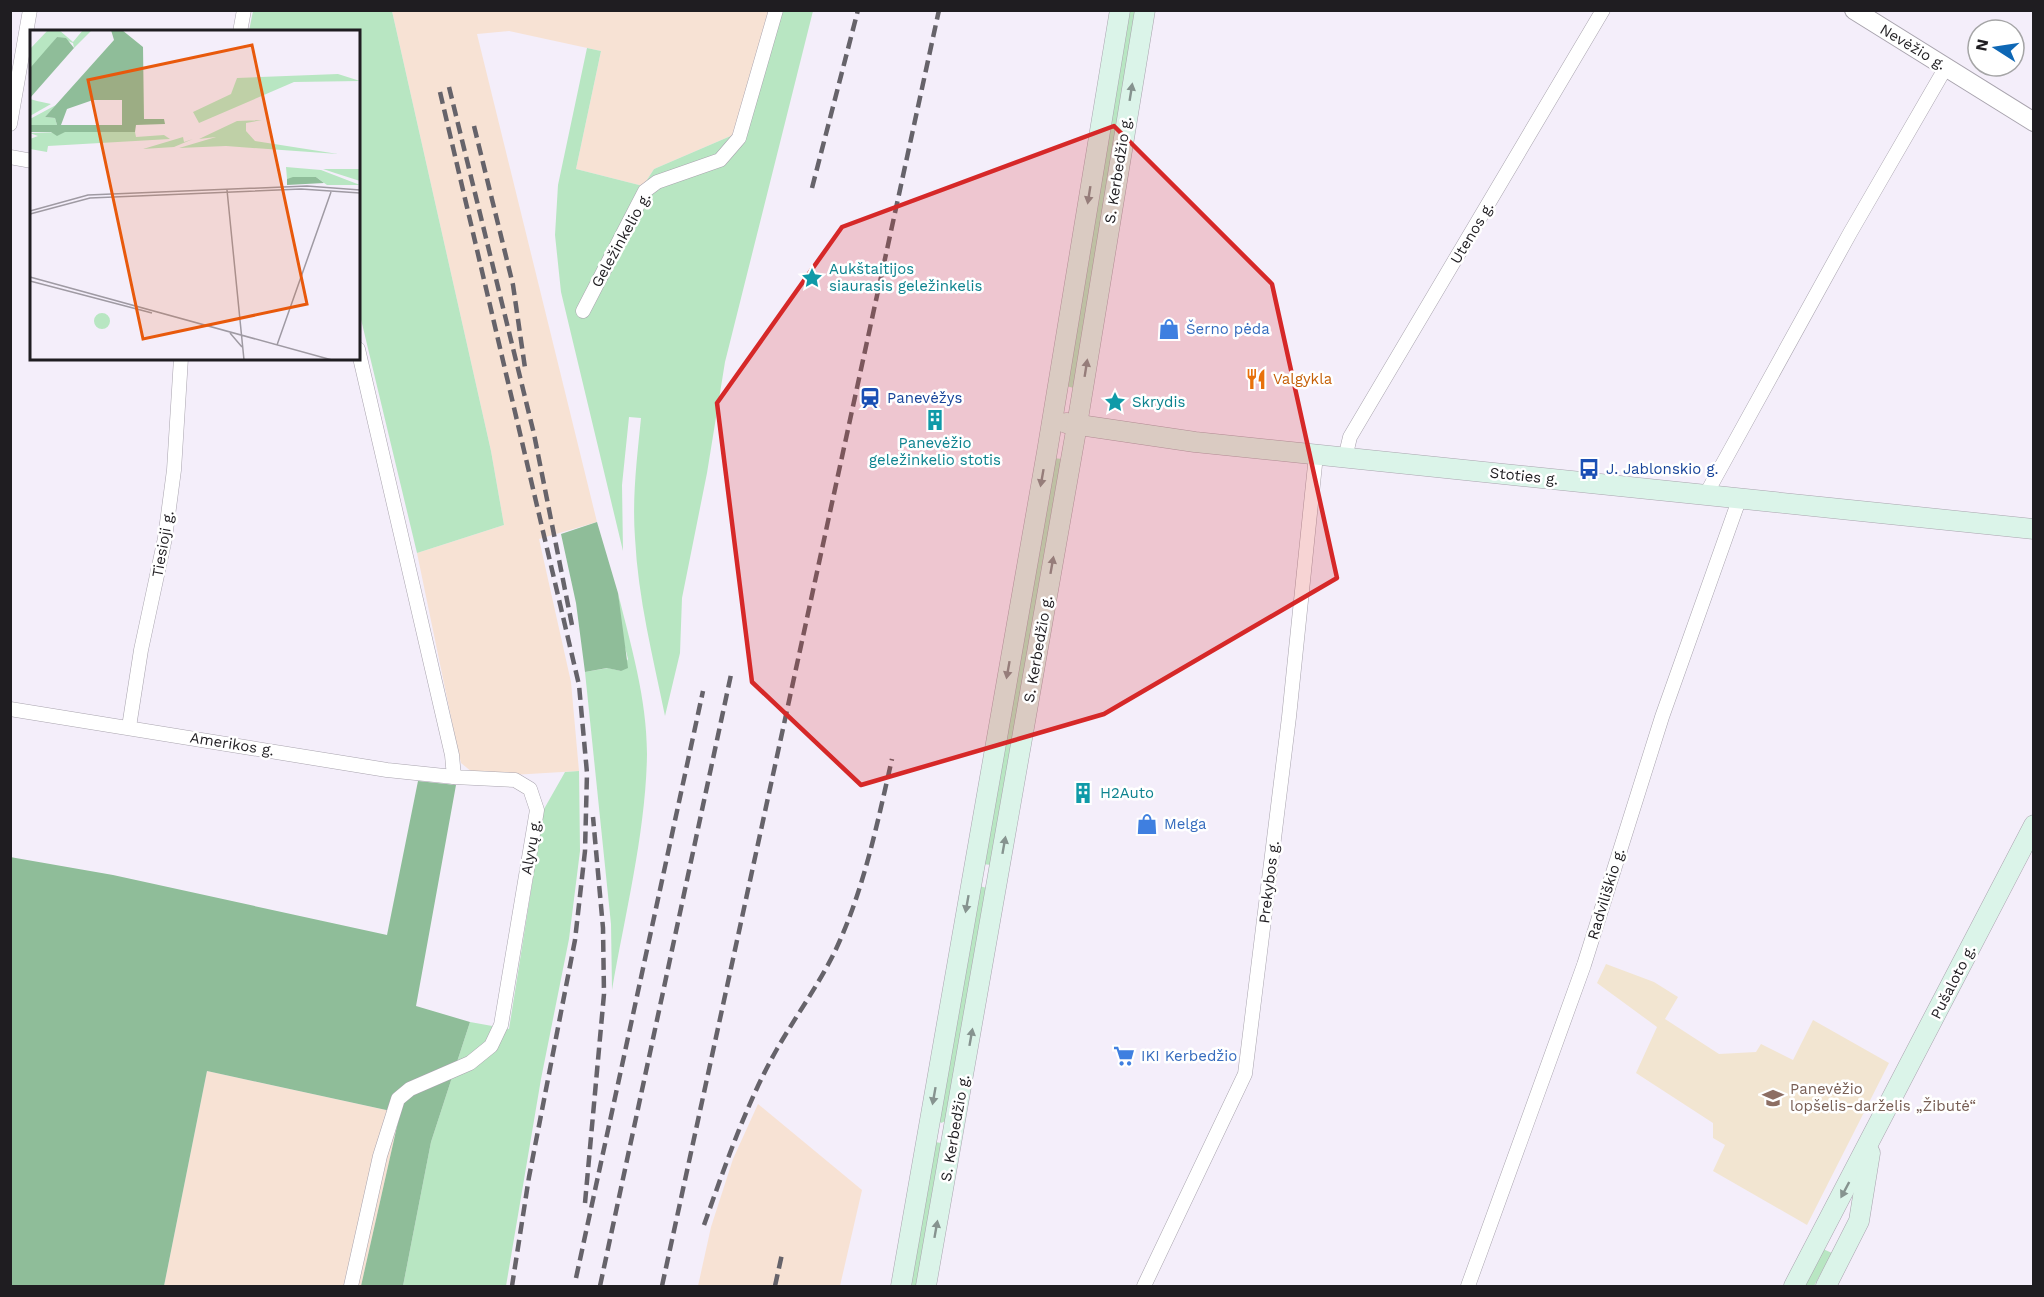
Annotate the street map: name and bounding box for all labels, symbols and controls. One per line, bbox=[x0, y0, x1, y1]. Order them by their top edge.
north arrow bbox=[1966, 18, 2026, 78]
street label: Nevėžio g. bbox=[1877, 20, 1949, 74]
inset map bbox=[30, 30, 360, 360]
text: N bbox=[1971, 37, 1992, 53]
one-way arrow bbox=[1126, 82, 1135, 101]
street label: S. Kerbedžio g. bbox=[1101, 115, 1135, 225]
one-way arrow bbox=[1084, 186, 1093, 205]
street label: Geležinkelio g. bbox=[588, 189, 654, 291]
street label: Utenos g. bbox=[1447, 199, 1497, 267]
place label: Aukštaitijos siaurasis geležinkelis bbox=[829, 260, 983, 295]
place icon: Aukštaitijos siaurasis geležinkelis bbox=[800, 266, 824, 290]
shop icon: Šerno pėda bbox=[1157, 317, 1181, 341]
place label: Šerno pėda bbox=[1186, 319, 1270, 338]
one-way arrow bbox=[1082, 358, 1091, 377]
restaurant icon: Valgykla bbox=[1244, 367, 1268, 391]
place label: Valgykla bbox=[1273, 370, 1333, 388]
station icon: Panevėžys bbox=[858, 386, 882, 410]
place label: Panevėžys bbox=[887, 389, 962, 407]
place icon: Skrydis bbox=[1103, 390, 1127, 414]
place label: Skrydis bbox=[1132, 393, 1185, 411]
building icon: Panevėžio geležinkelio stotis bbox=[923, 408, 947, 432]
place label: Panevėžio geležinkelio stotis bbox=[869, 434, 1001, 469]
bus stop icon: J. Jablonskio g. bbox=[1577, 457, 1601, 481]
place label: J. Jablonskio g. bbox=[1606, 460, 1718, 478]
street label: Stoties g. bbox=[1489, 463, 1559, 489]
one-way arrow bbox=[1037, 469, 1046, 488]
street label: Tiesioji g. bbox=[148, 509, 178, 579]
one-way arrow bbox=[1048, 556, 1057, 575]
street label: S. Kerbedžio g. bbox=[1020, 594, 1056, 704]
one-way arrow bbox=[1003, 661, 1012, 680]
street label: Amerikos g. bbox=[189, 728, 275, 760]
building icon: H2Auto bbox=[1071, 781, 1095, 805]
place label: H2Auto bbox=[1100, 784, 1154, 802]
shop icon: Melga bbox=[1135, 812, 1159, 836]
place label: Melga bbox=[1164, 815, 1207, 833]
street label: Alyvų g. bbox=[517, 818, 545, 876]
one-way arrow bbox=[1000, 835, 1009, 854]
street label: Prekybos g. bbox=[1255, 840, 1283, 924]
street label: Radviliškio g. bbox=[1584, 846, 1628, 942]
one-way arrow bbox=[962, 894, 971, 913]
street label: Pušaloto g. bbox=[1927, 942, 1979, 1022]
one-way arrow bbox=[966, 1027, 975, 1046]
supermarket icon: IKI Kerbedžio bbox=[1112, 1044, 1136, 1068]
place label: IKI Kerbedžio bbox=[1141, 1047, 1237, 1065]
street label: S. Kerbedžio g. bbox=[937, 1073, 973, 1183]
place label: Panevėžio lopšelis-darželis „Žibutė“ bbox=[1790, 1080, 1976, 1115]
one-way arrow bbox=[929, 1086, 938, 1105]
school or university icon: Panevėžio lopšelis-darželis „Žibutė“ bbox=[1761, 1086, 1785, 1110]
one-way arrow bbox=[1840, 1182, 1850, 1199]
one-way arrow bbox=[932, 1219, 941, 1238]

